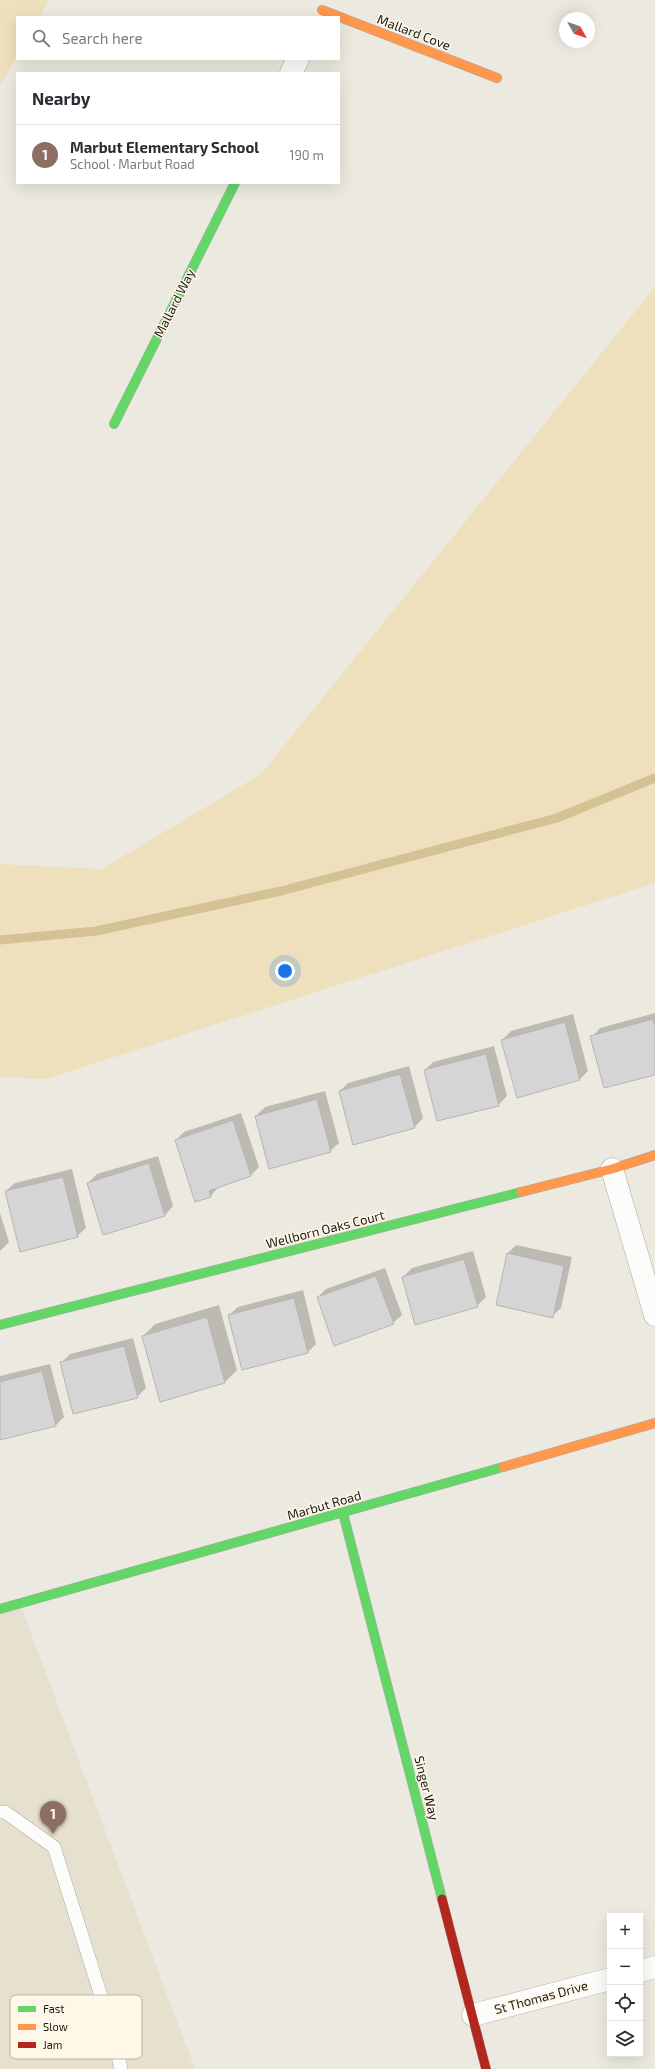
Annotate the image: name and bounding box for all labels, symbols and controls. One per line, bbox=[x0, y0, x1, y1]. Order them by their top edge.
street label: Mallard Cove bbox=[375, 11, 453, 53]
north arrow bbox=[559, 12, 595, 48]
search box bbox=[16, 16, 340, 60]
icon: search bbox=[30, 27, 52, 49]
text: Search here bbox=[62, 29, 143, 47]
text: Nearby bbox=[32, 88, 90, 108]
text: Marbut Elementary School bbox=[70, 138, 259, 156]
text: 1 bbox=[42, 147, 48, 163]
text: 190 m bbox=[289, 147, 324, 163]
text: School · Marbut Road bbox=[70, 156, 195, 172]
street label: Mallard Way bbox=[150, 266, 198, 340]
your location bbox=[275, 961, 295, 981]
street label: Wellborn Oaks Court bbox=[264, 1207, 386, 1251]
street label: Marbut Road bbox=[285, 1487, 363, 1523]
street label: Singer Way bbox=[411, 1754, 443, 1822]
pin: 1 bbox=[40, 1801, 66, 1834]
map controls bbox=[607, 1913, 643, 2057]
button: + bbox=[607, 1913, 643, 1949]
button: − bbox=[607, 1949, 643, 1985]
street label: St Thomas Drive bbox=[492, 1977, 590, 2017]
button: locate bbox=[607, 1985, 643, 2021]
legend bbox=[10, 1995, 142, 2059]
text: Fast bbox=[43, 2002, 65, 2015]
text: Slow bbox=[43, 2020, 68, 2033]
button: layers bbox=[607, 2021, 643, 2057]
text: Jam bbox=[43, 2038, 62, 2051]

